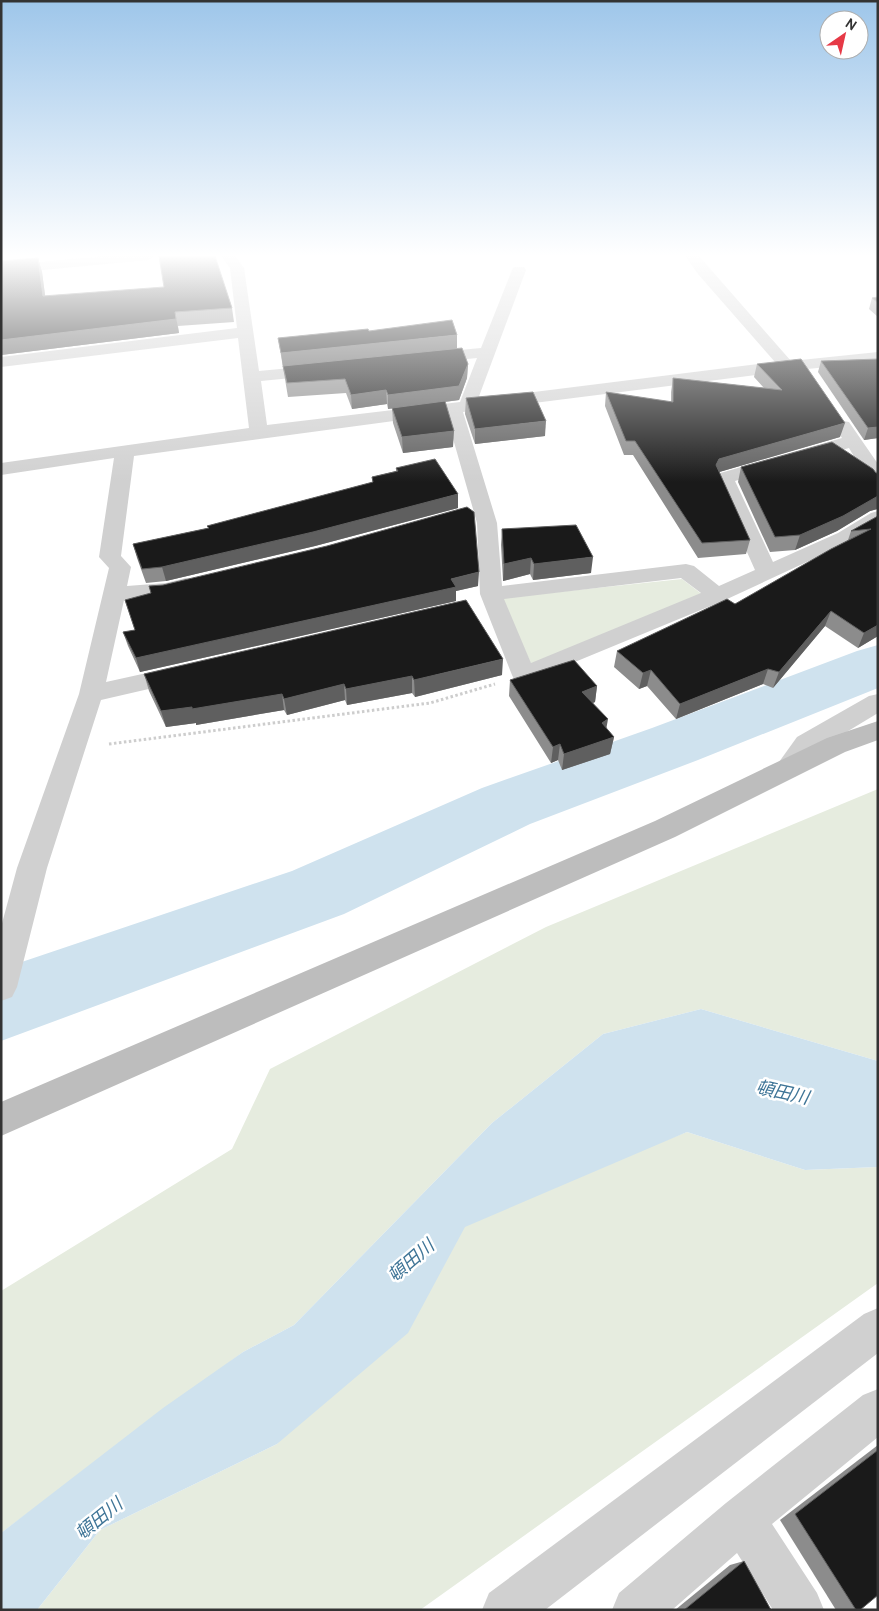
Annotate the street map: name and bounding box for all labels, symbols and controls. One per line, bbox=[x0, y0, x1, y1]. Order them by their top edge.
north arrow bbox=[819, 10, 869, 60]
text: N bbox=[842, 16, 859, 35]
water label: 頓田川 bbox=[753, 1077, 813, 1111]
water label: 頓田川 bbox=[384, 1234, 441, 1288]
water label: 頓田川 bbox=[72, 1493, 130, 1546]

